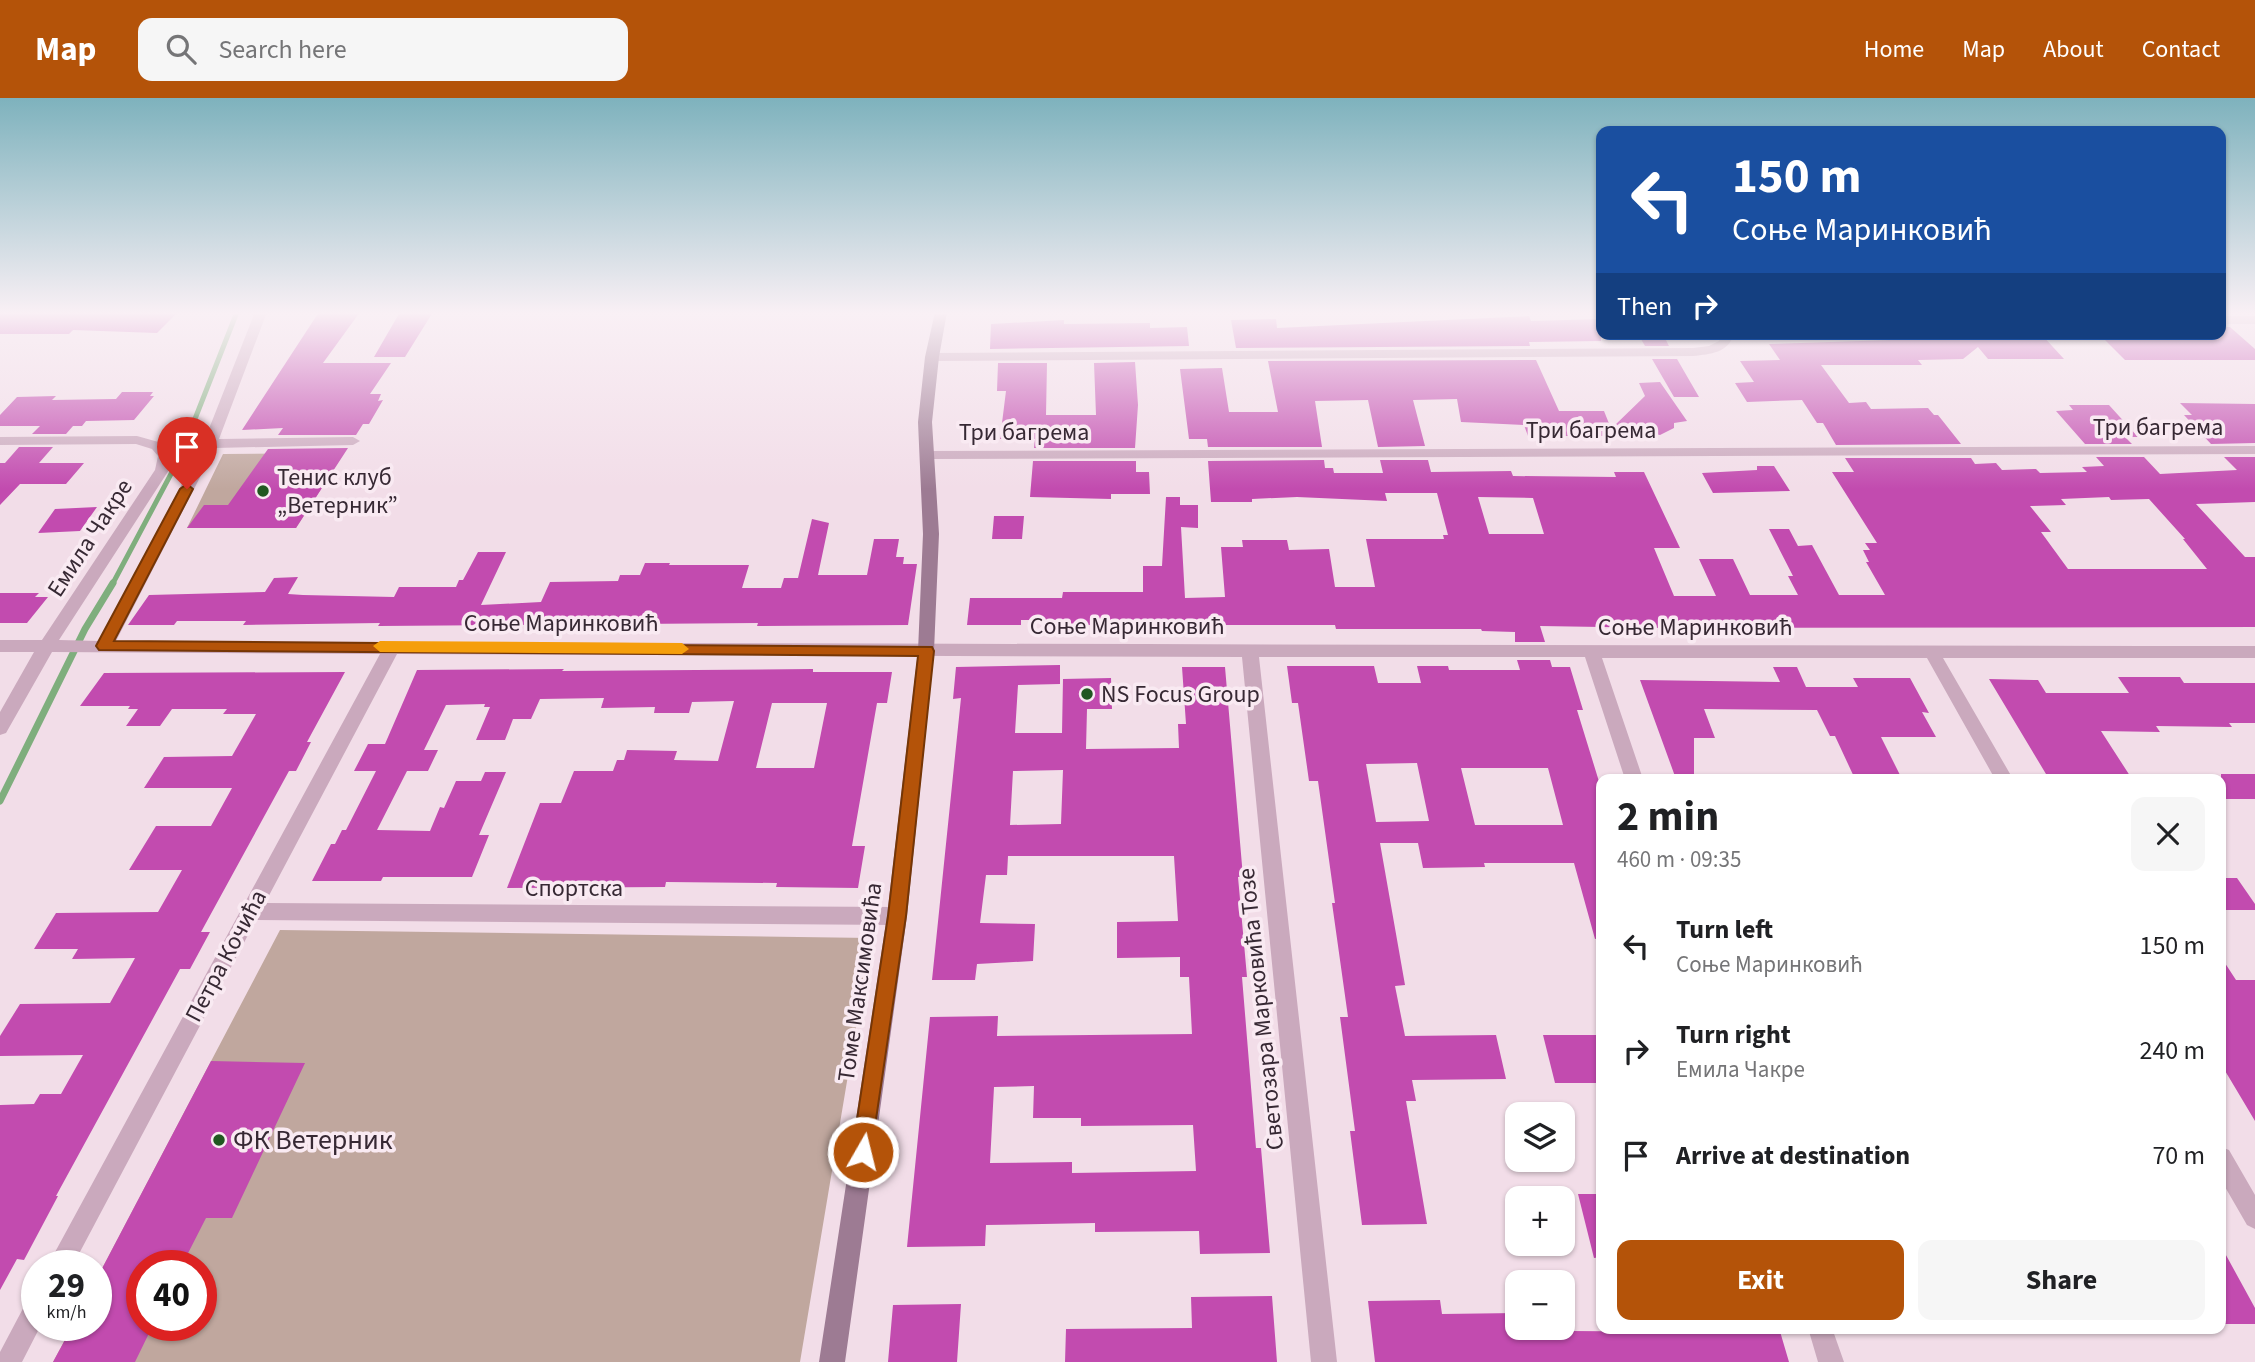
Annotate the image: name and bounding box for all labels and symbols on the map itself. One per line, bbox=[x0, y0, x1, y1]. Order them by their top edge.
street label: Три багрема bbox=[2093, 410, 2223, 445]
street label: Три багрема bbox=[1526, 413, 1656, 448]
street label: Три багрема bbox=[959, 415, 1089, 450]
pin bbox=[157, 417, 217, 489]
place label: Тенис клуб „Ветерник” bbox=[277, 460, 398, 523]
street label: Емила Чакре bbox=[39, 472, 141, 604]
marker: Тенис клуб „Ветерник” bbox=[255, 483, 271, 499]
street label: Соње Маринковић bbox=[464, 606, 658, 641]
street label: Соње Маринковић bbox=[1030, 609, 1224, 644]
street label: Соње Маринковић bbox=[1598, 610, 1792, 645]
place label: NS Focus Group bbox=[1101, 677, 1260, 712]
marker: NS Focus Group bbox=[1079, 686, 1095, 702]
street label: Светозара Марковића Тозе bbox=[1229, 866, 1293, 1152]
street label: Спортска bbox=[525, 871, 623, 906]
street label: Томе Максимовића bbox=[829, 880, 891, 1084]
street label: Петра Кочића bbox=[176, 883, 276, 1029]
position arrow bbox=[826, 1115, 900, 1189]
place label: ФК Ветерник bbox=[233, 1120, 393, 1160]
marker: ФК Ветерник bbox=[211, 1132, 227, 1148]
speed limit sign: 40 bbox=[126, 1250, 217, 1341]

